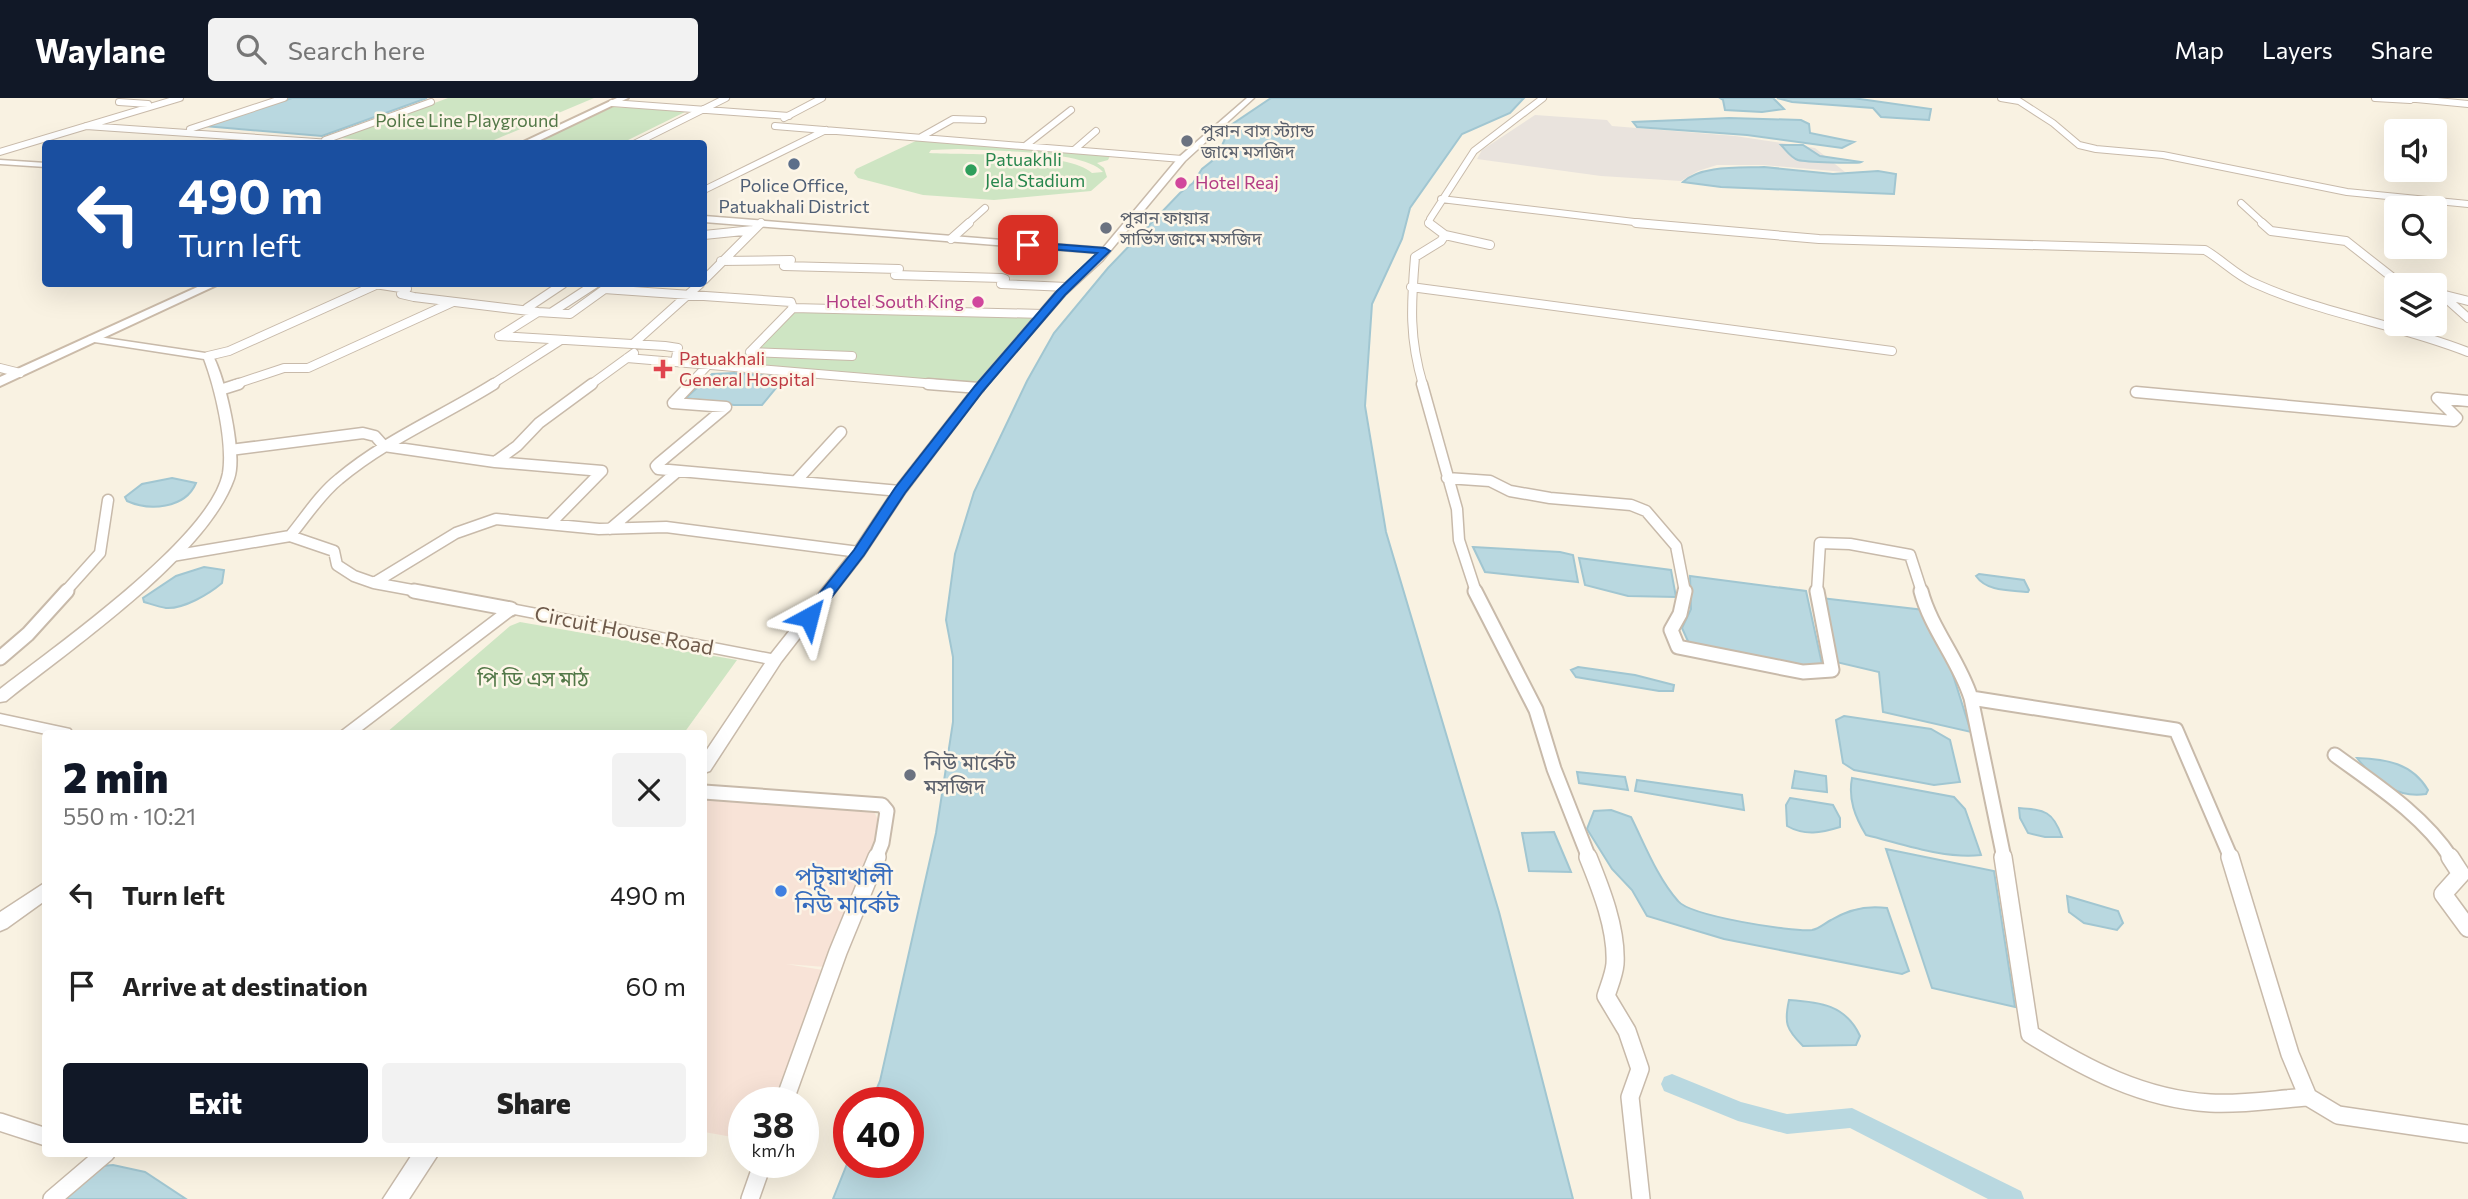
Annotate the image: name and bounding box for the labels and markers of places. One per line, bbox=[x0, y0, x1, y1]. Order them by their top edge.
place label: পুরান বাস স্ট্যান্ড জামে মসজিদ bbox=[1200, 119, 1314, 162]
marker: পুরান বাস স্ট্যান্ড জামে মসজিদ bbox=[1179, 133, 1195, 149]
place label: Patuakhli Jela Stadium bbox=[985, 148, 1085, 191]
marker: Police Office, Patuakhali District bbox=[786, 156, 802, 172]
marker: Patuakhli Jela Stadium bbox=[963, 162, 979, 178]
place label: Hotel Reaj bbox=[1195, 171, 1279, 193]
place label: Police Office, Patuakhali District bbox=[718, 174, 870, 217]
marker: Hotel Reaj bbox=[1173, 175, 1189, 191]
place label: পুরান ফায়ার সার্ভিস জামে মসজিদ bbox=[1119, 206, 1263, 249]
pin bbox=[998, 215, 1058, 275]
marker: পুরান ফায়ার সার্ভিস জামে মসজিদ bbox=[1098, 220, 1114, 236]
place label: Hotel South King bbox=[826, 290, 964, 312]
marker: Hotel South King bbox=[970, 294, 986, 310]
place label: Patuakhali General Hospital bbox=[679, 347, 815, 390]
marker: Patuakhali General Hospital bbox=[653, 359, 673, 379]
place label: নিউ মার্কেট মসজিদ bbox=[923, 749, 1016, 798]
marker: নিউ মার্কেট মসজিদ bbox=[902, 767, 918, 783]
place label: পটুয়াখালী নিউ মার্কেট bbox=[794, 861, 901, 918]
marker: পটুয়াখালী নিউ মার্কেট bbox=[773, 883, 789, 899]

